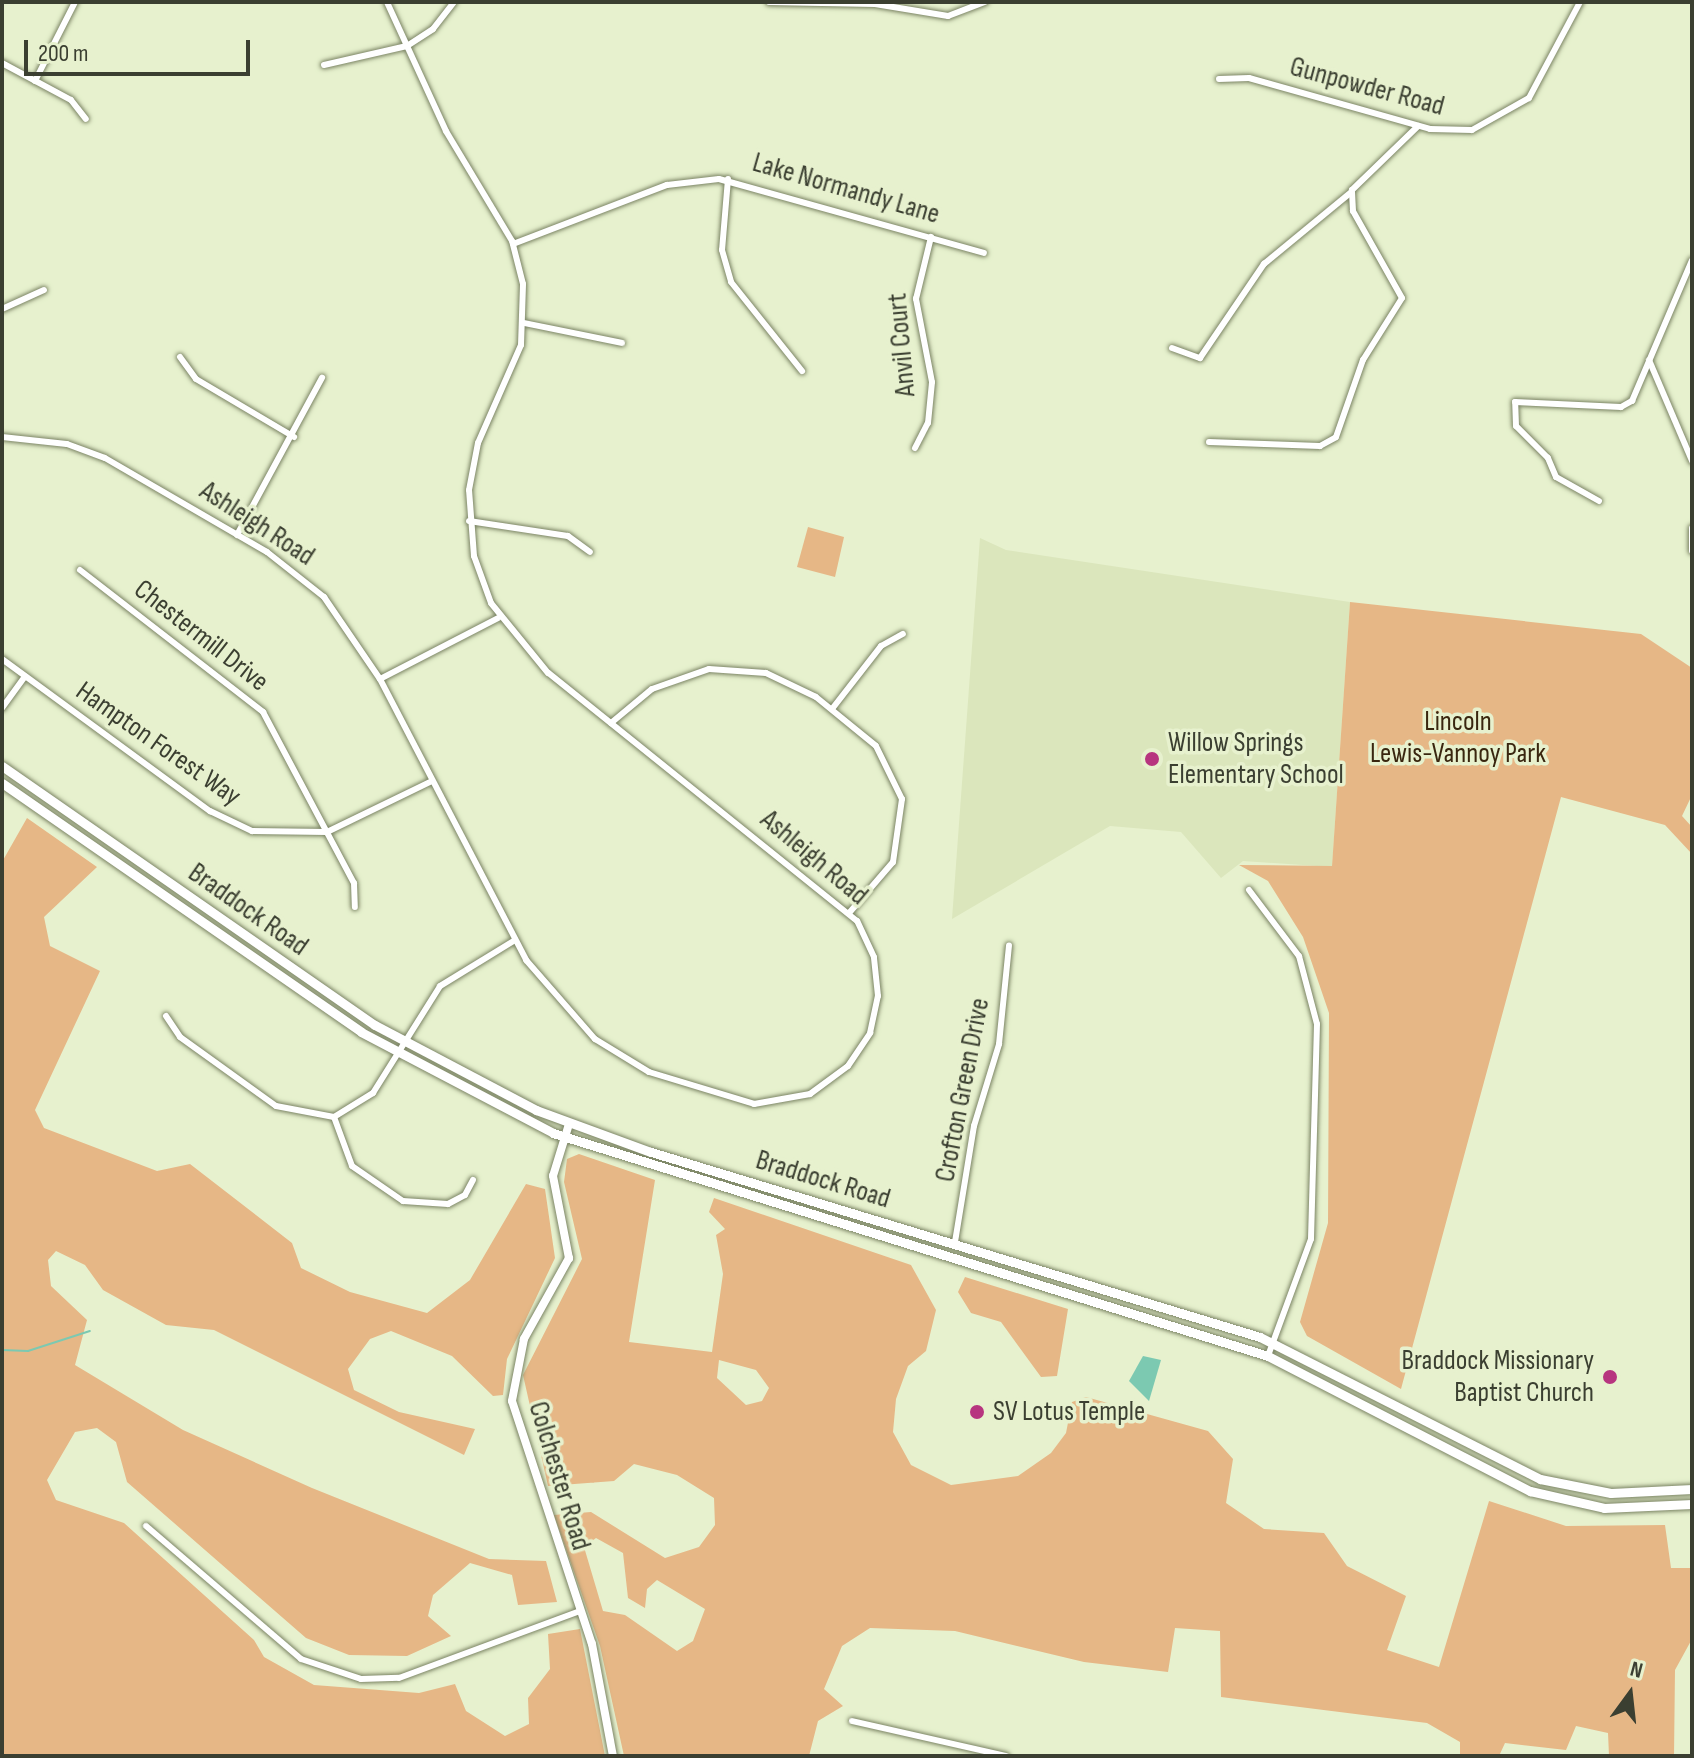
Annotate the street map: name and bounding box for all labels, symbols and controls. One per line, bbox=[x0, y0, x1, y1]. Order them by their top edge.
scale bar bbox=[28, 24, 254, 74]
text: 200 m bbox=[38, 39, 89, 68]
street label: Gunpowder Road bbox=[1286, 50, 1448, 124]
street label: Lake Normandy Lane bbox=[749, 146, 943, 232]
street label: Anvil Court bbox=[881, 292, 923, 398]
street label: Ashleigh Road bbox=[193, 475, 321, 573]
street label: Chestermill Drive bbox=[127, 573, 275, 699]
street label: Hampton Forest Way bbox=[69, 675, 247, 813]
park label: Lincoln Lewis-Vannoy Park bbox=[1370, 705, 1546, 771]
place label: Willow Springs Elementary School bbox=[1168, 726, 1344, 792]
marker: Willow Springs Elementary School bbox=[1143, 750, 1161, 768]
street label: Ashleigh Road bbox=[753, 803, 875, 913]
street label: Braddock Road bbox=[182, 856, 314, 964]
street label: Crofton Green Drive bbox=[929, 995, 997, 1185]
street label: Braddock Road bbox=[752, 1144, 894, 1216]
place label: Braddock Missionary Baptist Church bbox=[1402, 1344, 1594, 1410]
marker: Braddock Missionary Baptist Church bbox=[1601, 1368, 1619, 1386]
place label: SV Lotus Temple bbox=[993, 1395, 1145, 1429]
street label: Colchester Road bbox=[521, 1398, 597, 1554]
marker: SV Lotus Temple bbox=[968, 1403, 986, 1421]
north arrow bbox=[1590, 1654, 1670, 1734]
text: N bbox=[1627, 1656, 1646, 1685]

